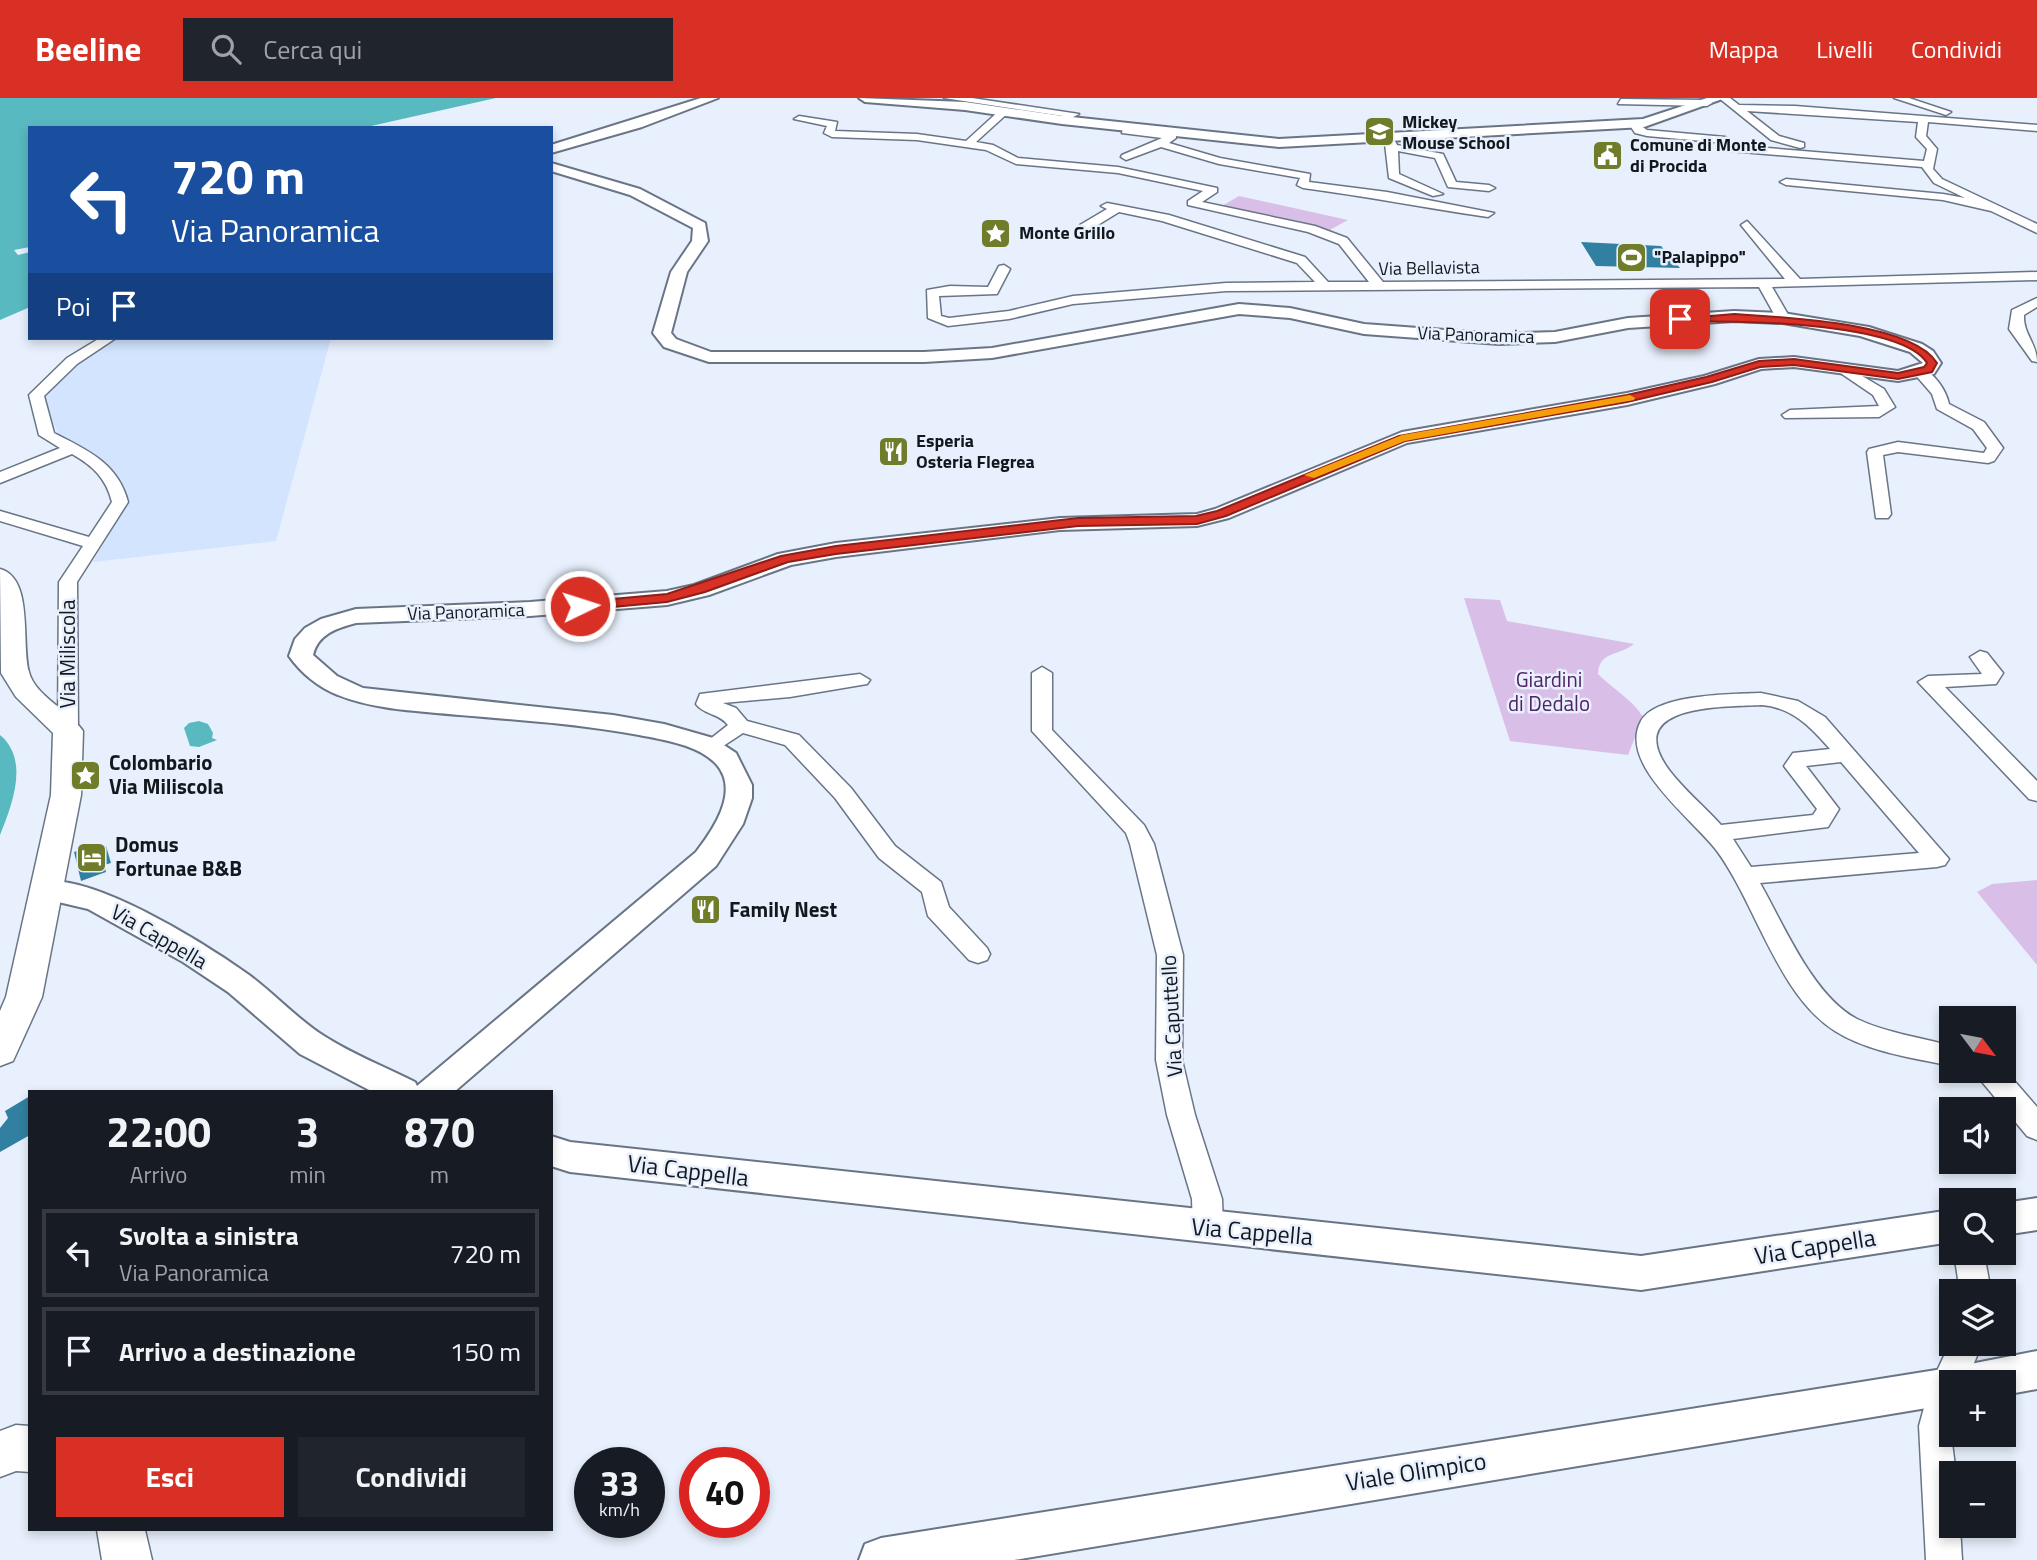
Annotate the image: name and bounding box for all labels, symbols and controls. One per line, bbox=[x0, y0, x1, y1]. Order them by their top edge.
search box bbox=[183, 18, 673, 81]
text: Beeline bbox=[35, 24, 141, 74]
icon: search bbox=[207, 30, 245, 68]
text: Cerca qui bbox=[263, 30, 362, 69]
text: Mappa bbox=[1709, 31, 1778, 67]
text: Livelli bbox=[1816, 31, 1873, 67]
text: Condividi bbox=[1911, 31, 2002, 67]
place label: Mickey Mouse School bbox=[1402, 108, 1510, 156]
school or university icon: Mickey Mouse School bbox=[1362, 115, 1396, 149]
place label: Comune di Monte di Procida bbox=[1630, 131, 1766, 179]
text: 720 m bbox=[171, 138, 305, 213]
public building icon: Comune di Monte di Procida bbox=[1590, 138, 1624, 172]
icon: left bbox=[56, 154, 147, 245]
text: Via Panoramica bbox=[171, 206, 379, 254]
place icon: Monte Grillo bbox=[979, 216, 1013, 250]
place label: Monte Grillo bbox=[1019, 219, 1115, 246]
sports icon: "Palapippo" bbox=[1614, 240, 1648, 274]
place label: "Palapippo" bbox=[1654, 243, 1746, 270]
street label: Via Bellavista bbox=[1378, 253, 1480, 282]
text: Poi bbox=[56, 287, 91, 326]
icon: arrive bbox=[105, 287, 143, 325]
pin bbox=[1650, 289, 1710, 349]
icon: arrive bbox=[1661, 300, 1699, 338]
street label: Via Panoramica bbox=[1417, 319, 1535, 350]
place label: Esperia Osteria Flegrea bbox=[916, 427, 1035, 475]
restaurant icon: Esperia Osteria Flegrea bbox=[876, 434, 910, 468]
position arrow bbox=[543, 569, 617, 643]
street label: Via Panoramica bbox=[407, 596, 525, 627]
street label: Via Miliscola bbox=[51, 599, 83, 708]
park label: Giardini di Dedalo bbox=[1508, 663, 1590, 719]
place label: Colombario Via Miliscola bbox=[109, 746, 224, 802]
place icon: Colombario Via Miliscola bbox=[69, 758, 103, 792]
place label: Domus Fortunae B&B bbox=[115, 828, 242, 884]
hotel icon: Domus Fortunae B&B bbox=[75, 840, 109, 874]
restaurant icon: Family Nest bbox=[689, 893, 723, 927]
place label: Family Nest bbox=[729, 893, 837, 925]
street label: Via Cappella bbox=[105, 896, 214, 977]
street label: Via Caputtello bbox=[1152, 954, 1190, 1078]
north arrow bbox=[1939, 1006, 2016, 1083]
map controls bbox=[1939, 1006, 2016, 1538]
button: sound bbox=[1939, 1097, 2016, 1174]
text: 22:00 bbox=[106, 1099, 211, 1163]
text: 3 bbox=[296, 1099, 319, 1163]
text: 870 bbox=[404, 1099, 475, 1163]
street label: Via Cappella bbox=[625, 1145, 751, 1195]
text: Arrivo bbox=[130, 1157, 187, 1192]
text: min bbox=[289, 1157, 326, 1192]
text: m bbox=[430, 1157, 449, 1192]
button: search bbox=[1939, 1188, 2016, 1265]
street label: Via Cappella bbox=[1190, 1208, 1314, 1254]
text: Svolta a sinistra bbox=[119, 1216, 299, 1255]
street label: Via Cappella bbox=[1752, 1219, 1878, 1273]
icon: left bbox=[60, 1234, 98, 1272]
text: 720 m bbox=[450, 1234, 521, 1273]
text: Via Panoramica bbox=[119, 1255, 269, 1290]
button: layers bbox=[1939, 1279, 2016, 1356]
icon: arrive bbox=[60, 1332, 98, 1370]
text: Arrivo a destinazione bbox=[119, 1332, 356, 1371]
text: 150 m bbox=[450, 1332, 521, 1371]
button: + bbox=[1939, 1370, 2016, 1447]
button: Esci bbox=[56, 1437, 284, 1517]
button: Condividi bbox=[298, 1437, 525, 1517]
street label: Viale Olimpico bbox=[1343, 1442, 1489, 1500]
speed limit sign: 40 bbox=[679, 1447, 770, 1538]
text: 33 bbox=[600, 1456, 639, 1510]
button: − bbox=[1939, 1461, 2016, 1538]
text: km/h bbox=[599, 1496, 640, 1523]

